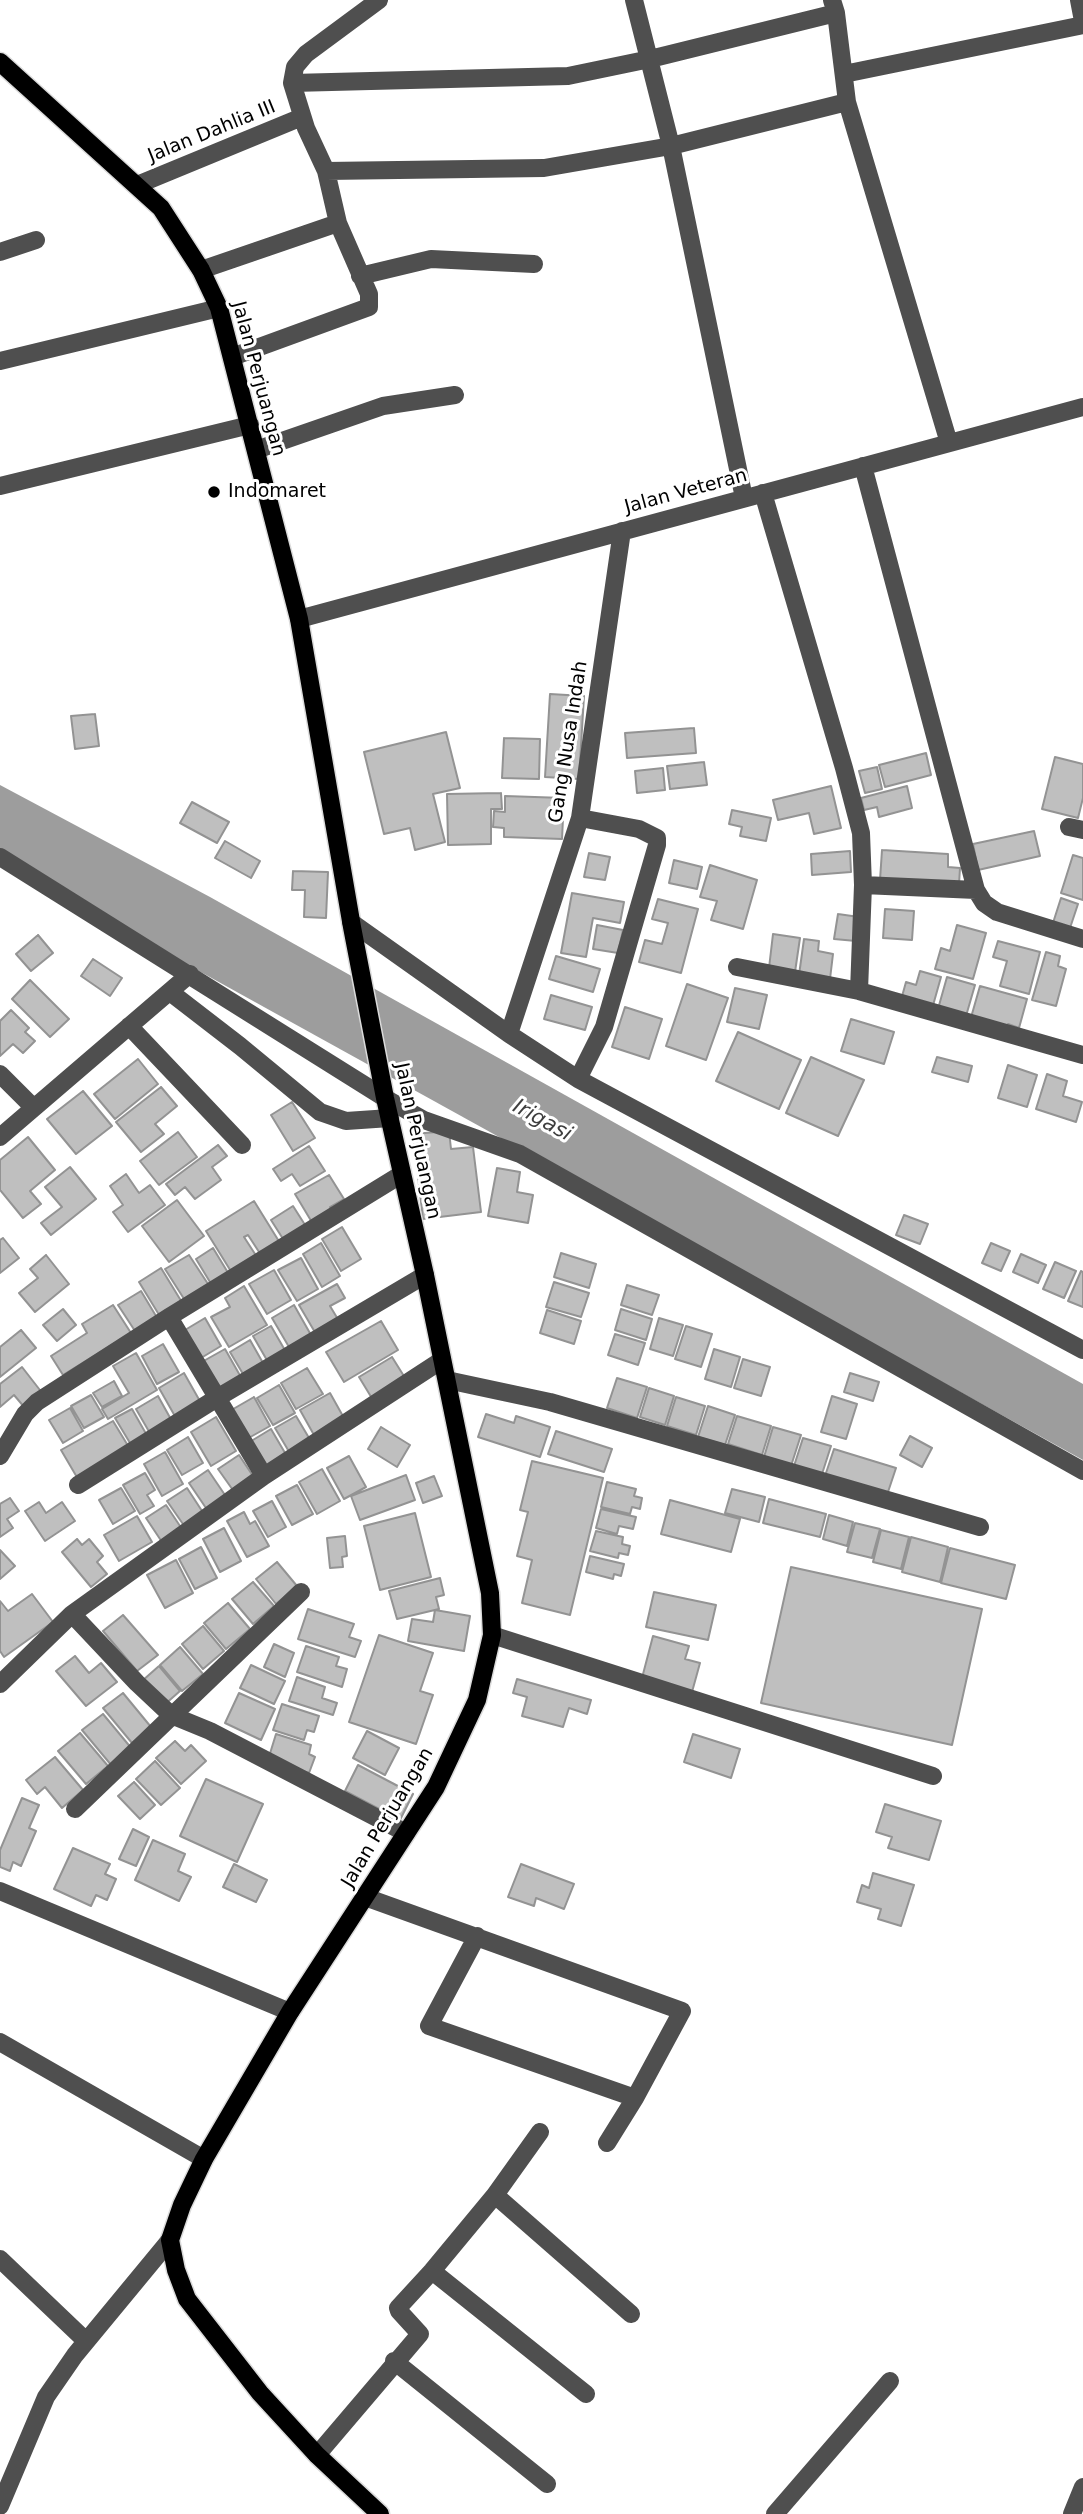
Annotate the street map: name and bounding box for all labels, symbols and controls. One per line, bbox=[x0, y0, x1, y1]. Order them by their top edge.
street label: Jalan Dahlia III bbox=[145, 96, 279, 168]
street label: Jalan Perjuangan bbox=[226, 299, 290, 459]
street label: Jalan Veteran bbox=[622, 465, 750, 519]
place label: Indomaret bbox=[228, 481, 326, 503]
marker: Indomaret bbox=[206, 484, 222, 500]
street label: Gang Nusa Indah bbox=[545, 659, 593, 825]
street label: Jalan Perjuangan bbox=[389, 1061, 445, 1221]
water label: Irigasi bbox=[508, 1095, 576, 1147]
street label: Jalan Perjuangan bbox=[337, 1744, 439, 1892]

